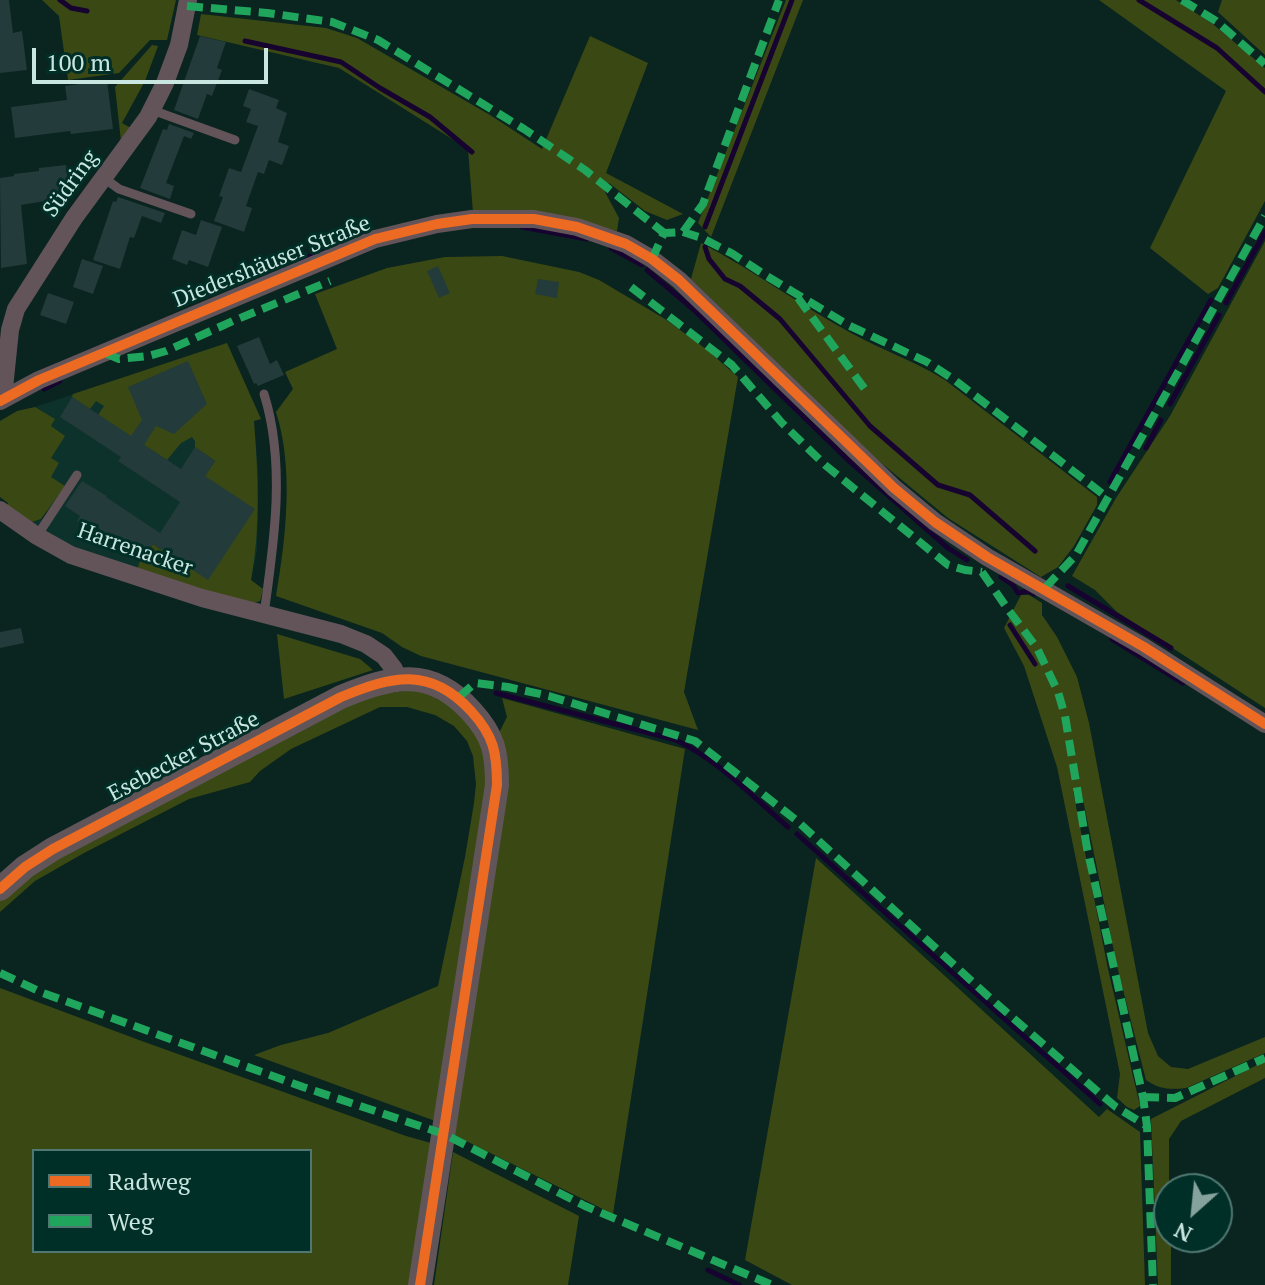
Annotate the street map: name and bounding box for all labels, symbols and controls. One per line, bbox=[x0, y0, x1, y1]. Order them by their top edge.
scale bar bbox=[36, 32, 272, 82]
text: 100 m bbox=[46, 46, 111, 78]
street label: Südring bbox=[38, 145, 104, 223]
street label: Diedershäuser Straße bbox=[170, 210, 374, 314]
street label: Harrenacker bbox=[74, 518, 196, 582]
street label: Esebecker Straße bbox=[104, 706, 264, 808]
legend bbox=[32, 1149, 312, 1253]
text: Radweg bbox=[108, 1165, 191, 1197]
north arrow bbox=[1153, 1173, 1233, 1253]
text: Weg bbox=[108, 1205, 154, 1237]
text: N bbox=[1169, 1216, 1197, 1250]

